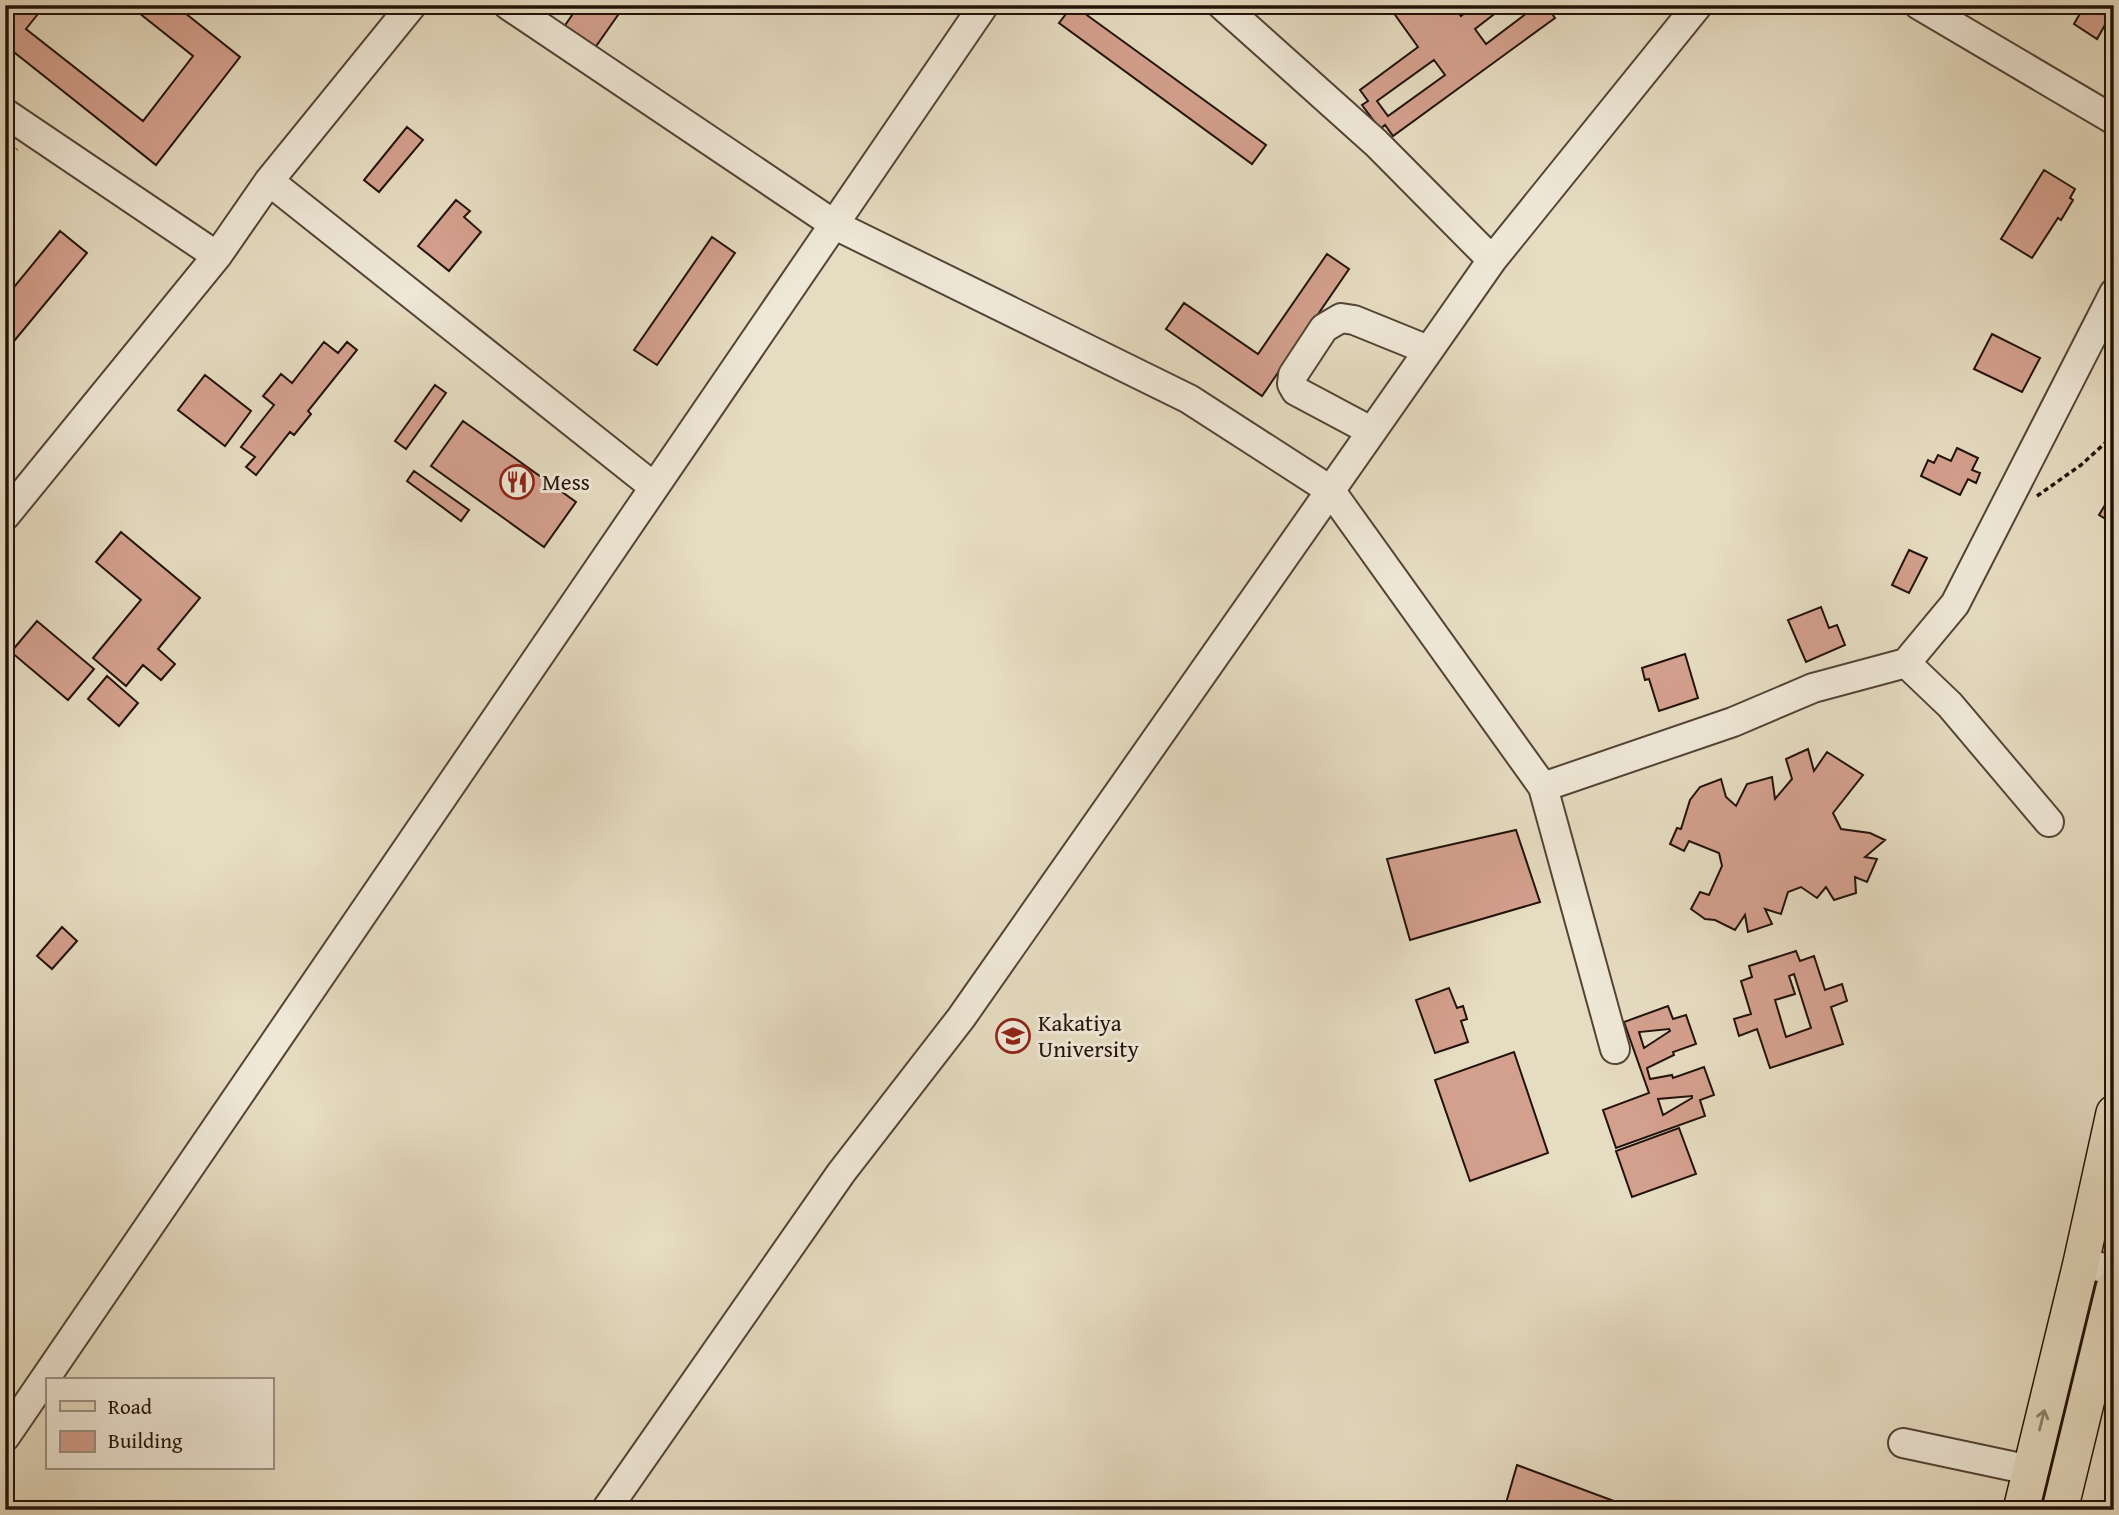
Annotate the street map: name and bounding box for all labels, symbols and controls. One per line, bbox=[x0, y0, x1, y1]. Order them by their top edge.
restaurant icon: Mess bbox=[498, 463, 536, 501]
place label: Mess bbox=[542, 465, 590, 498]
place label: Kakatiya University bbox=[1038, 1006, 1139, 1065]
school or university icon: Kakatiya University bbox=[994, 1017, 1032, 1055]
legend bbox=[46, 1378, 273, 1470]
text: Road bbox=[108, 1391, 153, 1422]
one-way arrow bbox=[2036, 1409, 2049, 1431]
text: Building bbox=[108, 1425, 183, 1456]

